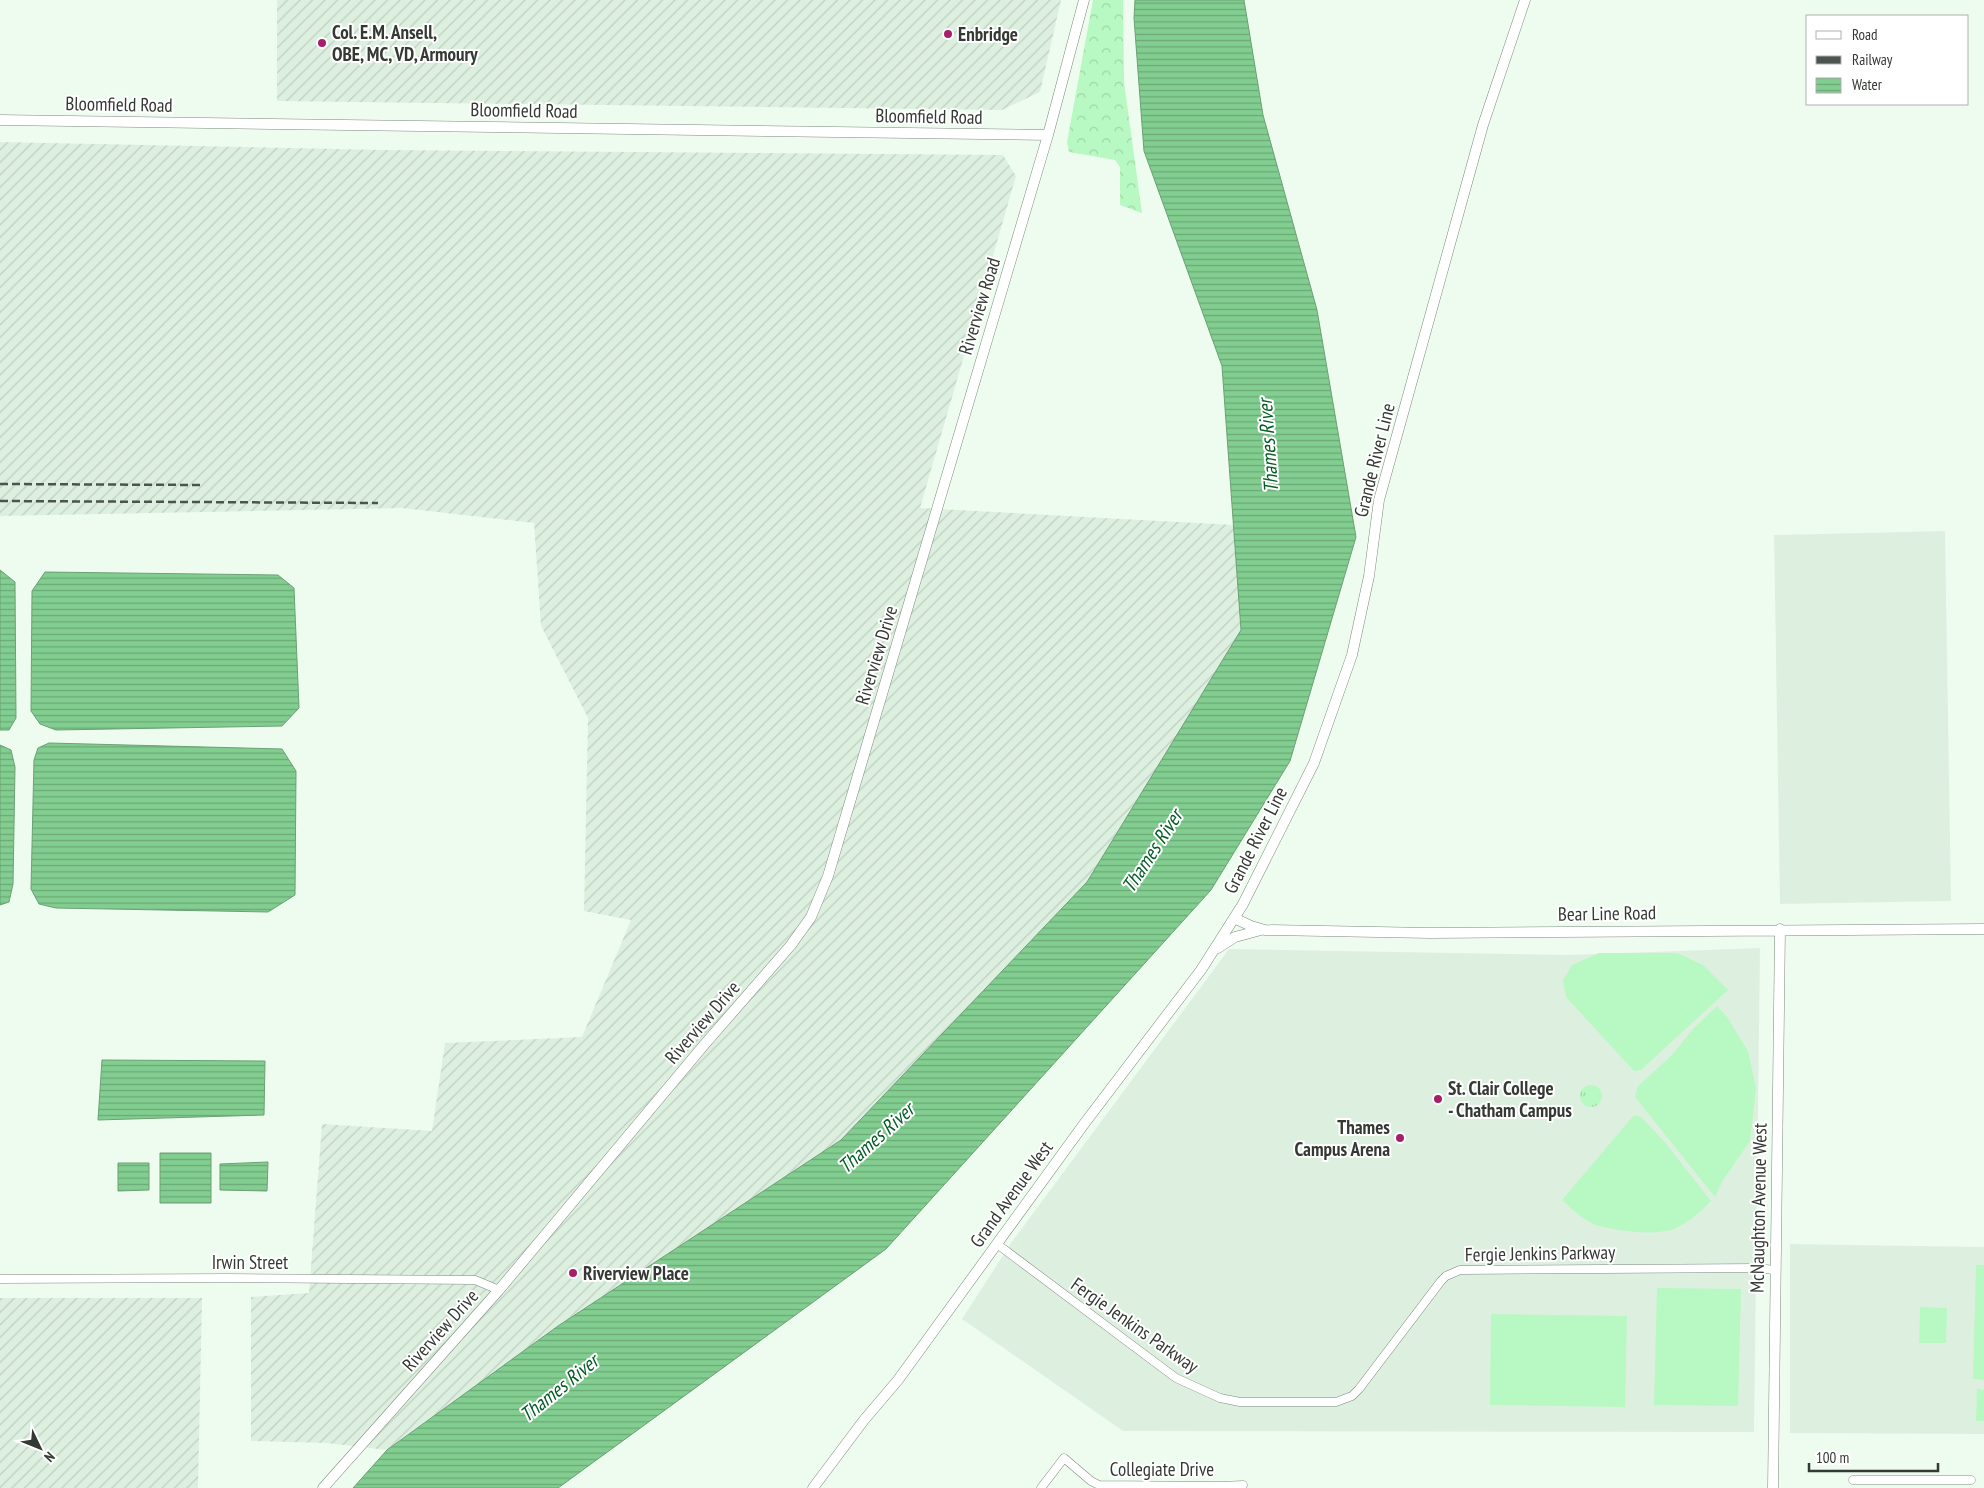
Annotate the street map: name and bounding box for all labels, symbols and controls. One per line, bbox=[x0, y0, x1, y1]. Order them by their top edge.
legend bbox=[1806, 15, 1969, 105]
place label: Col. E.M. Ansell, OBE, MC, VD, Armoury bbox=[332, 20, 478, 66]
place label: Enbridge bbox=[958, 22, 1018, 46]
text: Road bbox=[1852, 25, 1878, 44]
marker: Enbridge bbox=[942, 28, 954, 40]
marker: Col. E.M. Ansell, OBE, MC, VD, Armoury bbox=[316, 37, 328, 49]
text: Railway bbox=[1852, 50, 1893, 69]
text: Water bbox=[1852, 75, 1883, 94]
street label: Bloomfield Road bbox=[65, 91, 173, 117]
street label: Bloomfield Road bbox=[470, 97, 578, 123]
street label: Bloomfield Road bbox=[875, 103, 983, 129]
street label: Riverview Road bbox=[953, 255, 1005, 357]
water label: Thames River bbox=[1252, 396, 1284, 494]
street label: Grande River Line bbox=[1348, 400, 1400, 519]
street label: Riverview Drive bbox=[850, 602, 902, 707]
street label: Grande River Line bbox=[1218, 783, 1292, 897]
water label: Thames River bbox=[1116, 803, 1190, 897]
street label: Bear Line Road bbox=[1558, 900, 1656, 926]
street label: Riverview Drive bbox=[659, 975, 745, 1068]
place label: St. Clair College - Chatham Campus bbox=[1448, 1076, 1572, 1122]
marker: St. Clair College - Chatham Campus bbox=[1432, 1093, 1444, 1105]
water label: Thames River bbox=[833, 1095, 921, 1179]
place label: Thames Campus Arena bbox=[1295, 1115, 1390, 1161]
street label: McNaughton Avenue West bbox=[1745, 1122, 1771, 1293]
marker: Thames Campus Arena bbox=[1394, 1132, 1406, 1144]
street label: Grand Avenue West bbox=[964, 1136, 1058, 1252]
street label: Fergie Jenkins Parkway bbox=[1465, 1240, 1616, 1266]
street label: Irwin Street bbox=[212, 1250, 289, 1274]
place label: Riverview Place bbox=[583, 1261, 689, 1285]
marker: Riverview Place bbox=[567, 1267, 579, 1279]
street label: Fergie Jenkins Parkway bbox=[1067, 1272, 1204, 1378]
street label: Riverview Drive bbox=[397, 1284, 483, 1376]
water label: Thames River bbox=[514, 1347, 605, 1428]
north arrow bbox=[15, 1423, 65, 1473]
scale bar bbox=[1809, 1440, 1938, 1472]
text: N bbox=[40, 1448, 59, 1466]
text: 100 m bbox=[1816, 1448, 1849, 1467]
street label: Collegiate Drive bbox=[1110, 1457, 1214, 1481]

